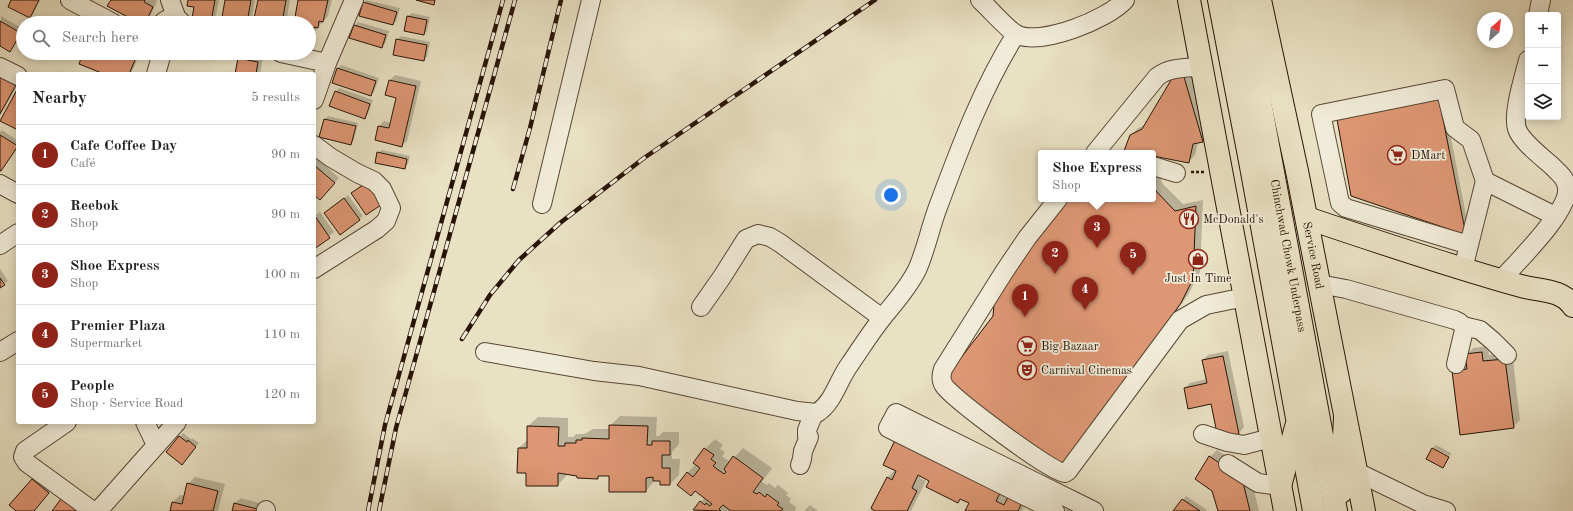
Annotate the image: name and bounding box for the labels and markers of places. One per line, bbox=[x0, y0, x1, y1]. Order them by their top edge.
supermarket icon: DMart bbox=[1386, 144, 1408, 166]
place label: DMart bbox=[1411, 150, 1445, 162]
restaurant icon: McDonald's bbox=[1178, 208, 1200, 230]
place label: McDonald's bbox=[1203, 214, 1264, 226]
pin: 3 bbox=[1084, 215, 1110, 248]
pin: 2 bbox=[1042, 241, 1068, 274]
pin: 5 bbox=[1120, 242, 1146, 275]
shop icon: Just In Time bbox=[1187, 248, 1209, 270]
place label: Just In Time bbox=[1164, 273, 1232, 285]
pin: 4 bbox=[1072, 277, 1098, 310]
pin: 1 bbox=[1012, 284, 1038, 317]
supermarket icon: Big Bazaar bbox=[1016, 335, 1038, 357]
place label: Big Bazaar bbox=[1041, 341, 1099, 353]
theatre icon: Carnival Cinemas bbox=[1016, 359, 1038, 381]
place label: Carnival Cinemas bbox=[1041, 365, 1132, 377]

